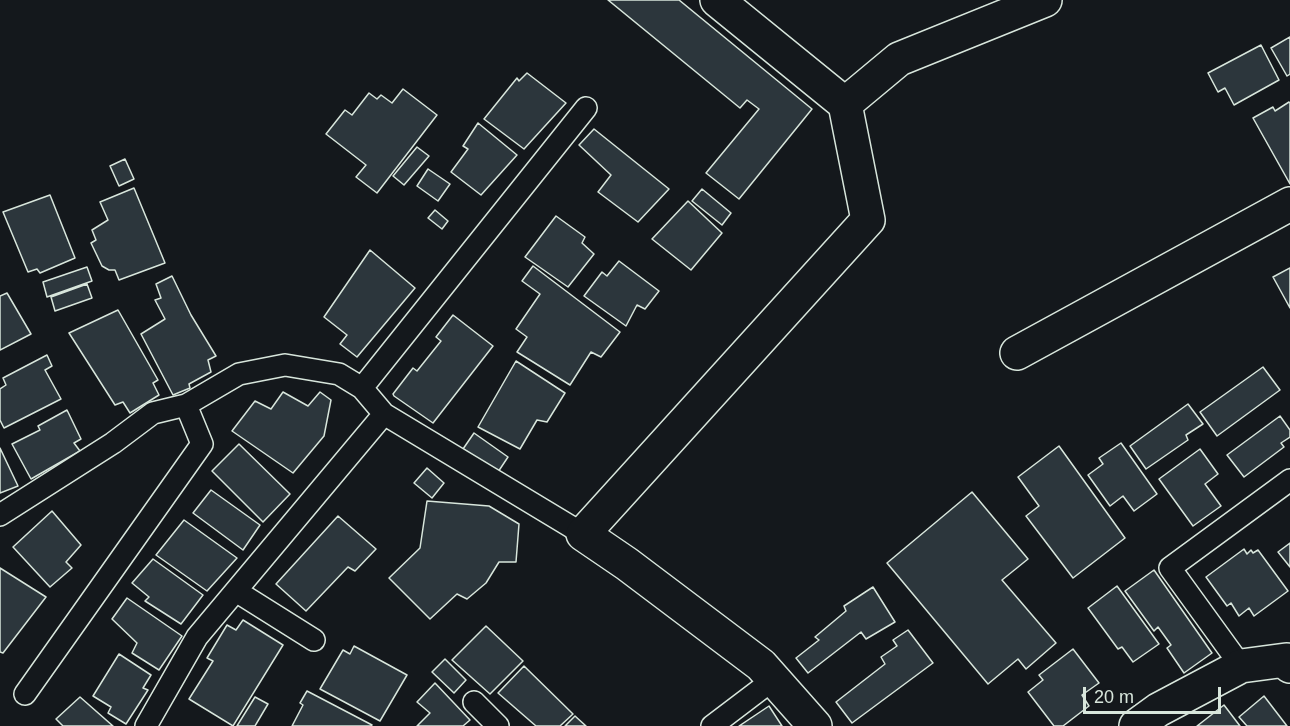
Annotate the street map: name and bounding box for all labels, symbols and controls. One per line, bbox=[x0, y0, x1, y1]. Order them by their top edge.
scale bar bbox=[1086, 675, 1224, 713]
text: 20 m bbox=[1094, 687, 1134, 707]

